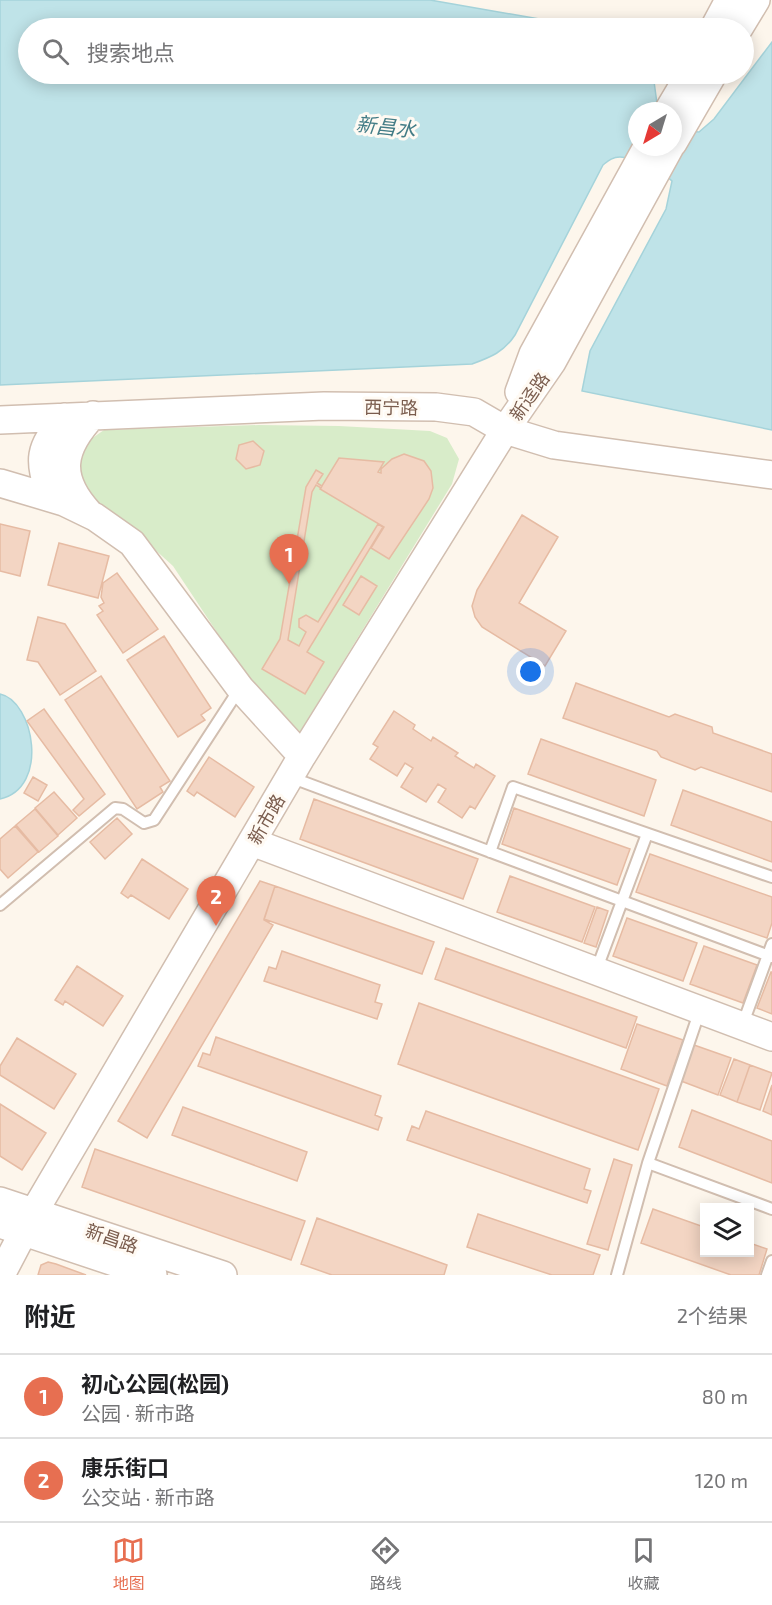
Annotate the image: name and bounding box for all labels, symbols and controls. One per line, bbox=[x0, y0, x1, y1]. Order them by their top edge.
search box bbox=[18, 18, 754, 84]
icon: search bbox=[39, 35, 72, 68]
text: 搜索地点 bbox=[87, 39, 175, 65]
north arrow bbox=[628, 102, 682, 156]
water label: 新昌水 bbox=[355, 111, 418, 141]
street label: 新迳路 bbox=[505, 368, 553, 424]
street label: 西宁路 bbox=[364, 396, 418, 418]
pin: 1 bbox=[270, 534, 308, 584]
your location bbox=[516, 657, 545, 686]
street label: 新市路 bbox=[243, 790, 289, 848]
pin: 2 bbox=[196, 876, 236, 926]
map controls bbox=[700, 1203, 754, 1257]
button: layers bbox=[700, 1203, 754, 1257]
street label: 新昌路 bbox=[83, 1219, 141, 1257]
text: 附近 bbox=[24, 1300, 76, 1331]
text: 2个结果 bbox=[677, 1303, 748, 1327]
text: 初心公园(松园) bbox=[81, 1370, 229, 1396]
text: 1 bbox=[39, 1384, 48, 1408]
text: 80 m bbox=[702, 1384, 748, 1408]
text: 公园 · 新市路 bbox=[81, 1401, 195, 1425]
text: 康乐街口 bbox=[81, 1454, 169, 1480]
text: 2 bbox=[38, 1468, 49, 1492]
text: 120 m bbox=[695, 1468, 748, 1492]
text: 公交站 · 新市路 bbox=[81, 1485, 215, 1509]
tab: 地图 bbox=[112, 1534, 145, 1594]
tab: 路线 bbox=[369, 1534, 402, 1594]
tab: 收藏 bbox=[627, 1534, 660, 1594]

